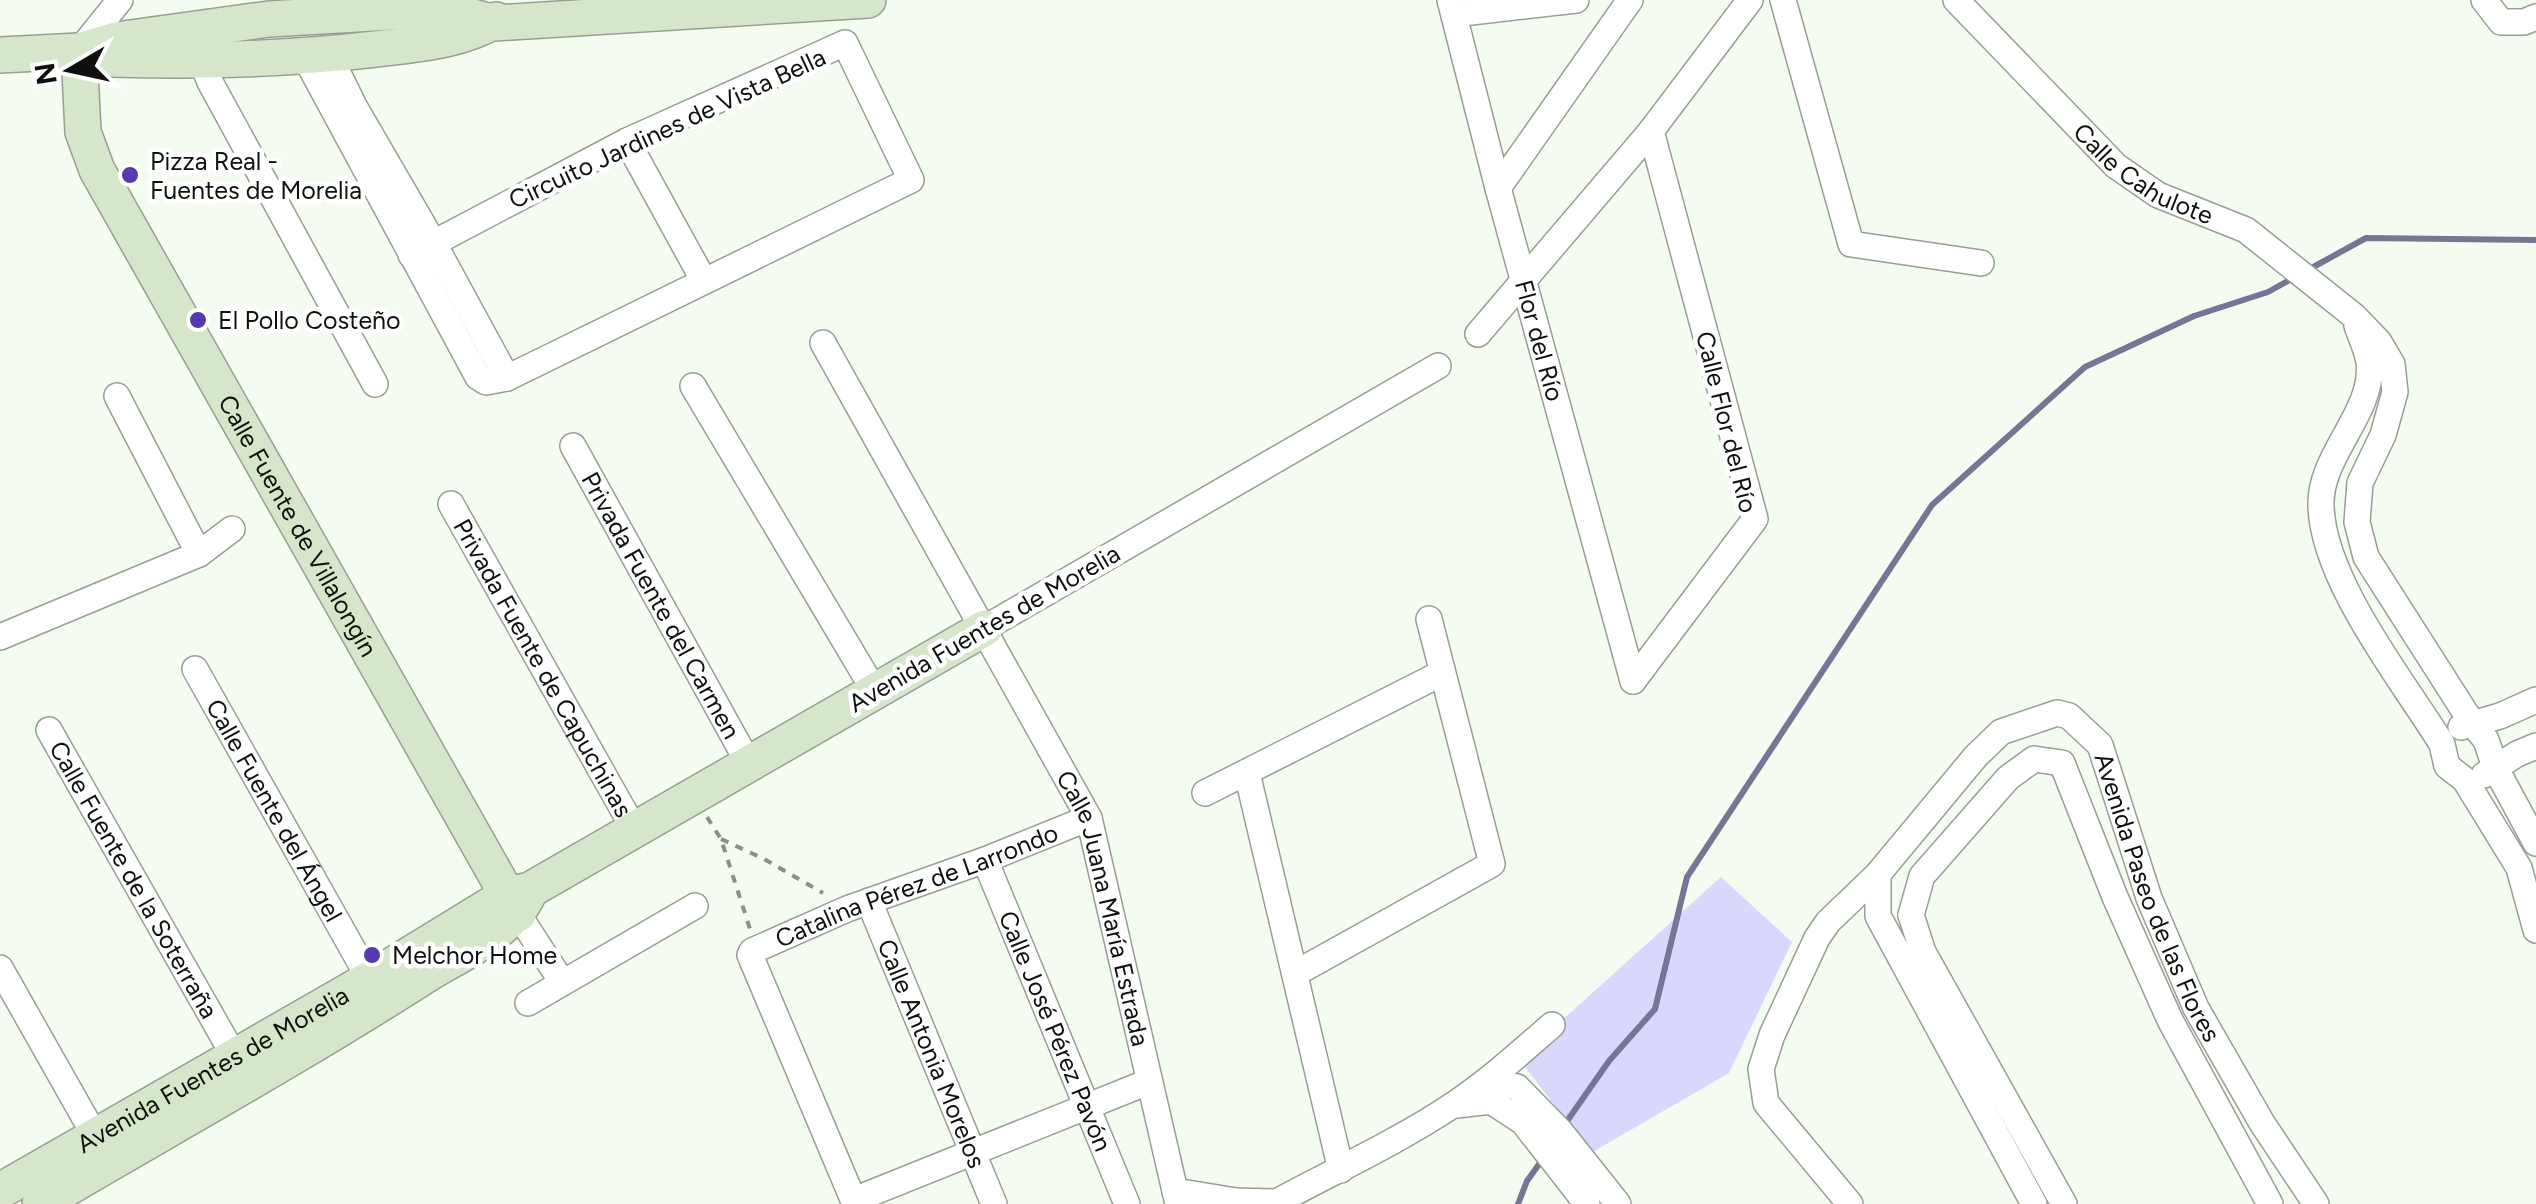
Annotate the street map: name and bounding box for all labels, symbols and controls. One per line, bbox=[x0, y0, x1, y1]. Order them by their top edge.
north arrow bbox=[20, 20, 120, 120]
street label: Circuito Jardines de Vista Bella bbox=[504, 41, 830, 215]
text: N bbox=[27, 61, 64, 87]
street label: Calle Cahulote bbox=[2068, 117, 2218, 230]
place label: Pizza Real - Fuentes de Morelia bbox=[150, 146, 362, 205]
marker: Pizza Real - Fuentes de Morelia bbox=[119, 164, 141, 186]
street label: Flor del Río bbox=[1509, 276, 1571, 404]
place label: El Pollo Costeño bbox=[218, 305, 401, 335]
marker: El Pollo Costeño bbox=[187, 309, 209, 331]
street label: Calle Flor del Río bbox=[1690, 328, 1764, 516]
street label: Calle Fuente de Villalongín bbox=[212, 389, 384, 661]
street label: Privada Fuente del Carmen bbox=[575, 467, 747, 744]
street label: Privada Fuente de Capuchinas bbox=[447, 513, 639, 822]
street label: Avenida Fuentes de Morelia bbox=[843, 538, 1125, 718]
street label: Calle Fuente del Ángel bbox=[200, 694, 349, 927]
street label: Calle Fuente de la Soterraña bbox=[43, 736, 225, 1024]
street label: Avenida Paseo de las Flores bbox=[2089, 749, 2227, 1047]
street label: Calle Juana María Estrada bbox=[1050, 765, 1156, 1049]
street label: Catalina Pérez de Larrondo bbox=[771, 817, 1062, 954]
street label: Calle José Pérez Pavón bbox=[993, 906, 1119, 1156]
street label: Calle Antonia Morelos bbox=[871, 935, 992, 1172]
place label: Melchor Home bbox=[392, 940, 557, 970]
marker: Melchor Home bbox=[361, 944, 383, 966]
street label: Avenida Fuentes de Morelia bbox=[71, 979, 354, 1159]

